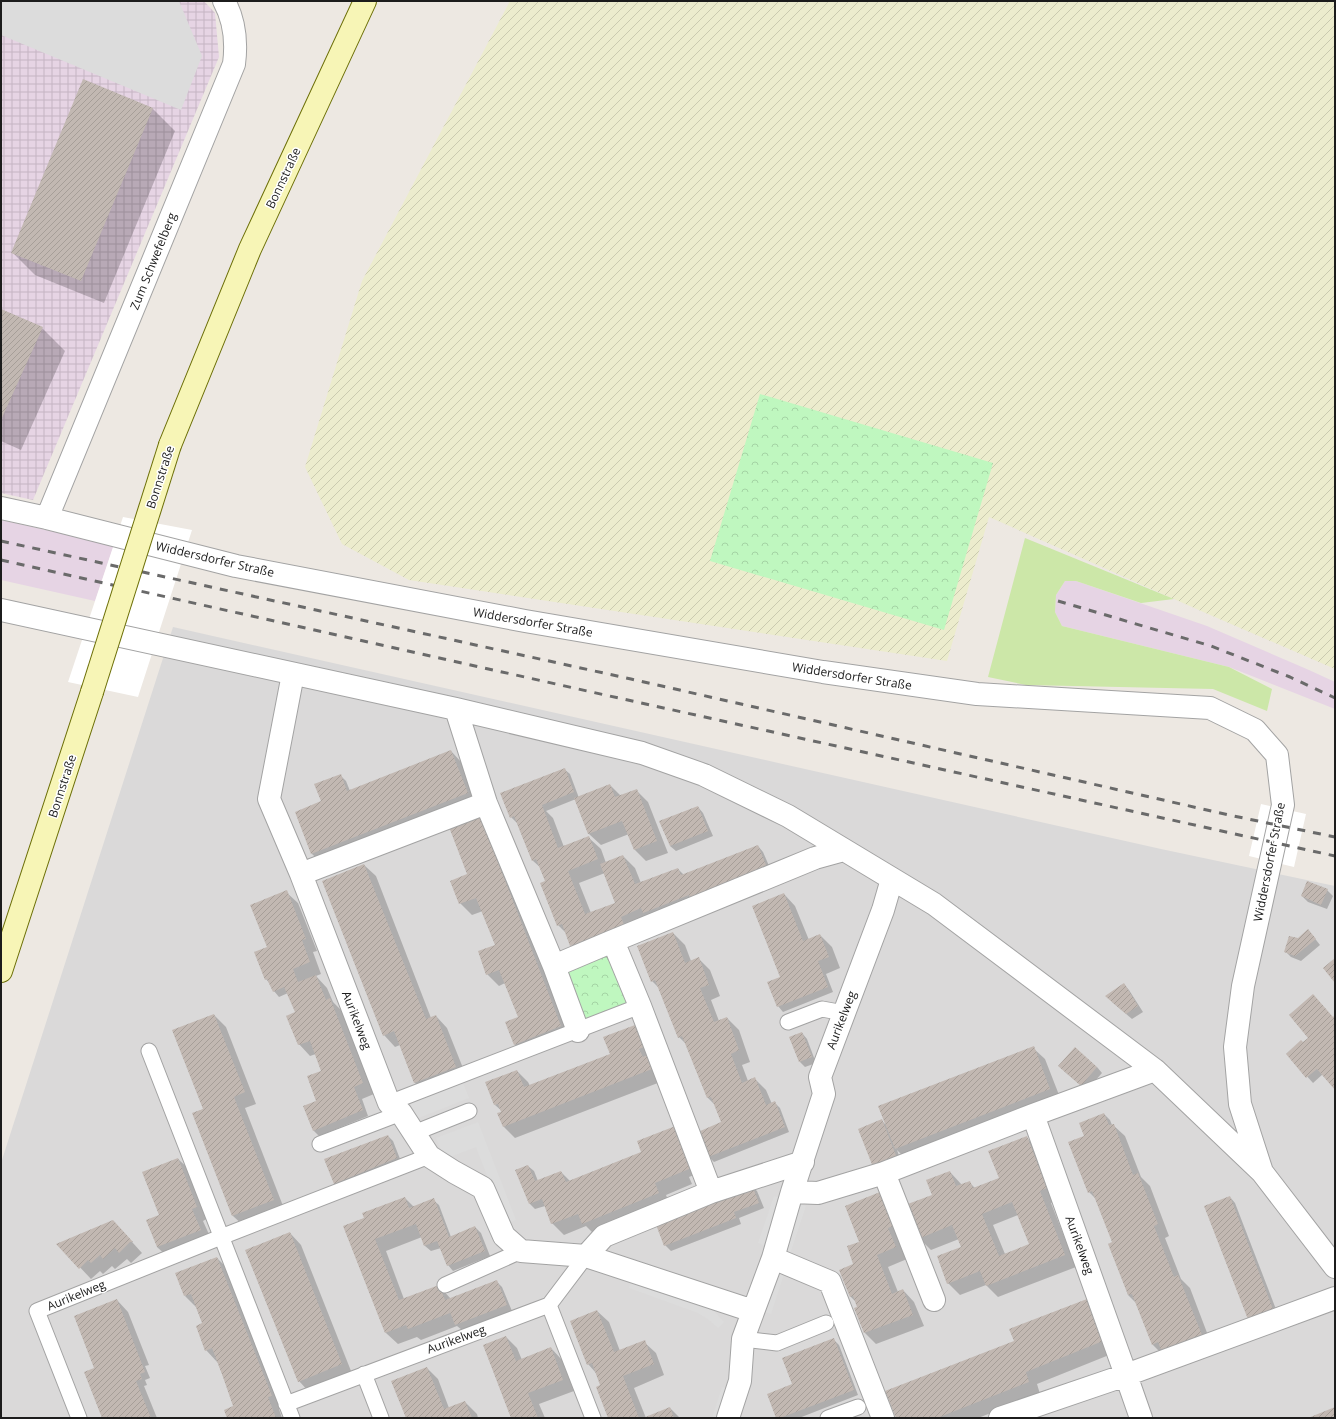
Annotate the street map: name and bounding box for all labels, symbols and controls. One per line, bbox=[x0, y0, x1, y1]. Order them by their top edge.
street label: Bonnstraße bbox=[261, 145, 305, 211]
street label: Zum Schwefelberg bbox=[126, 209, 180, 312]
street label: Bonnstraße bbox=[142, 443, 178, 511]
street label: Widdersdorfer Straße bbox=[154, 537, 276, 581]
street label: Widdersdorfer Straße bbox=[472, 603, 594, 641]
street label: Widdersdorfer Straße bbox=[791, 658, 913, 694]
street label: Bonnstraße bbox=[44, 752, 80, 820]
street label: Widdersdorfer Straße bbox=[1249, 801, 1289, 923]
street label: Aurikelweg bbox=[338, 988, 376, 1052]
street label: Aurikelweg bbox=[822, 988, 860, 1052]
street label: Aurikelweg bbox=[1061, 1213, 1099, 1277]
street label: Aurikelweg bbox=[44, 1275, 108, 1314]
street label: Aurikelweg bbox=[424, 1320, 488, 1358]

